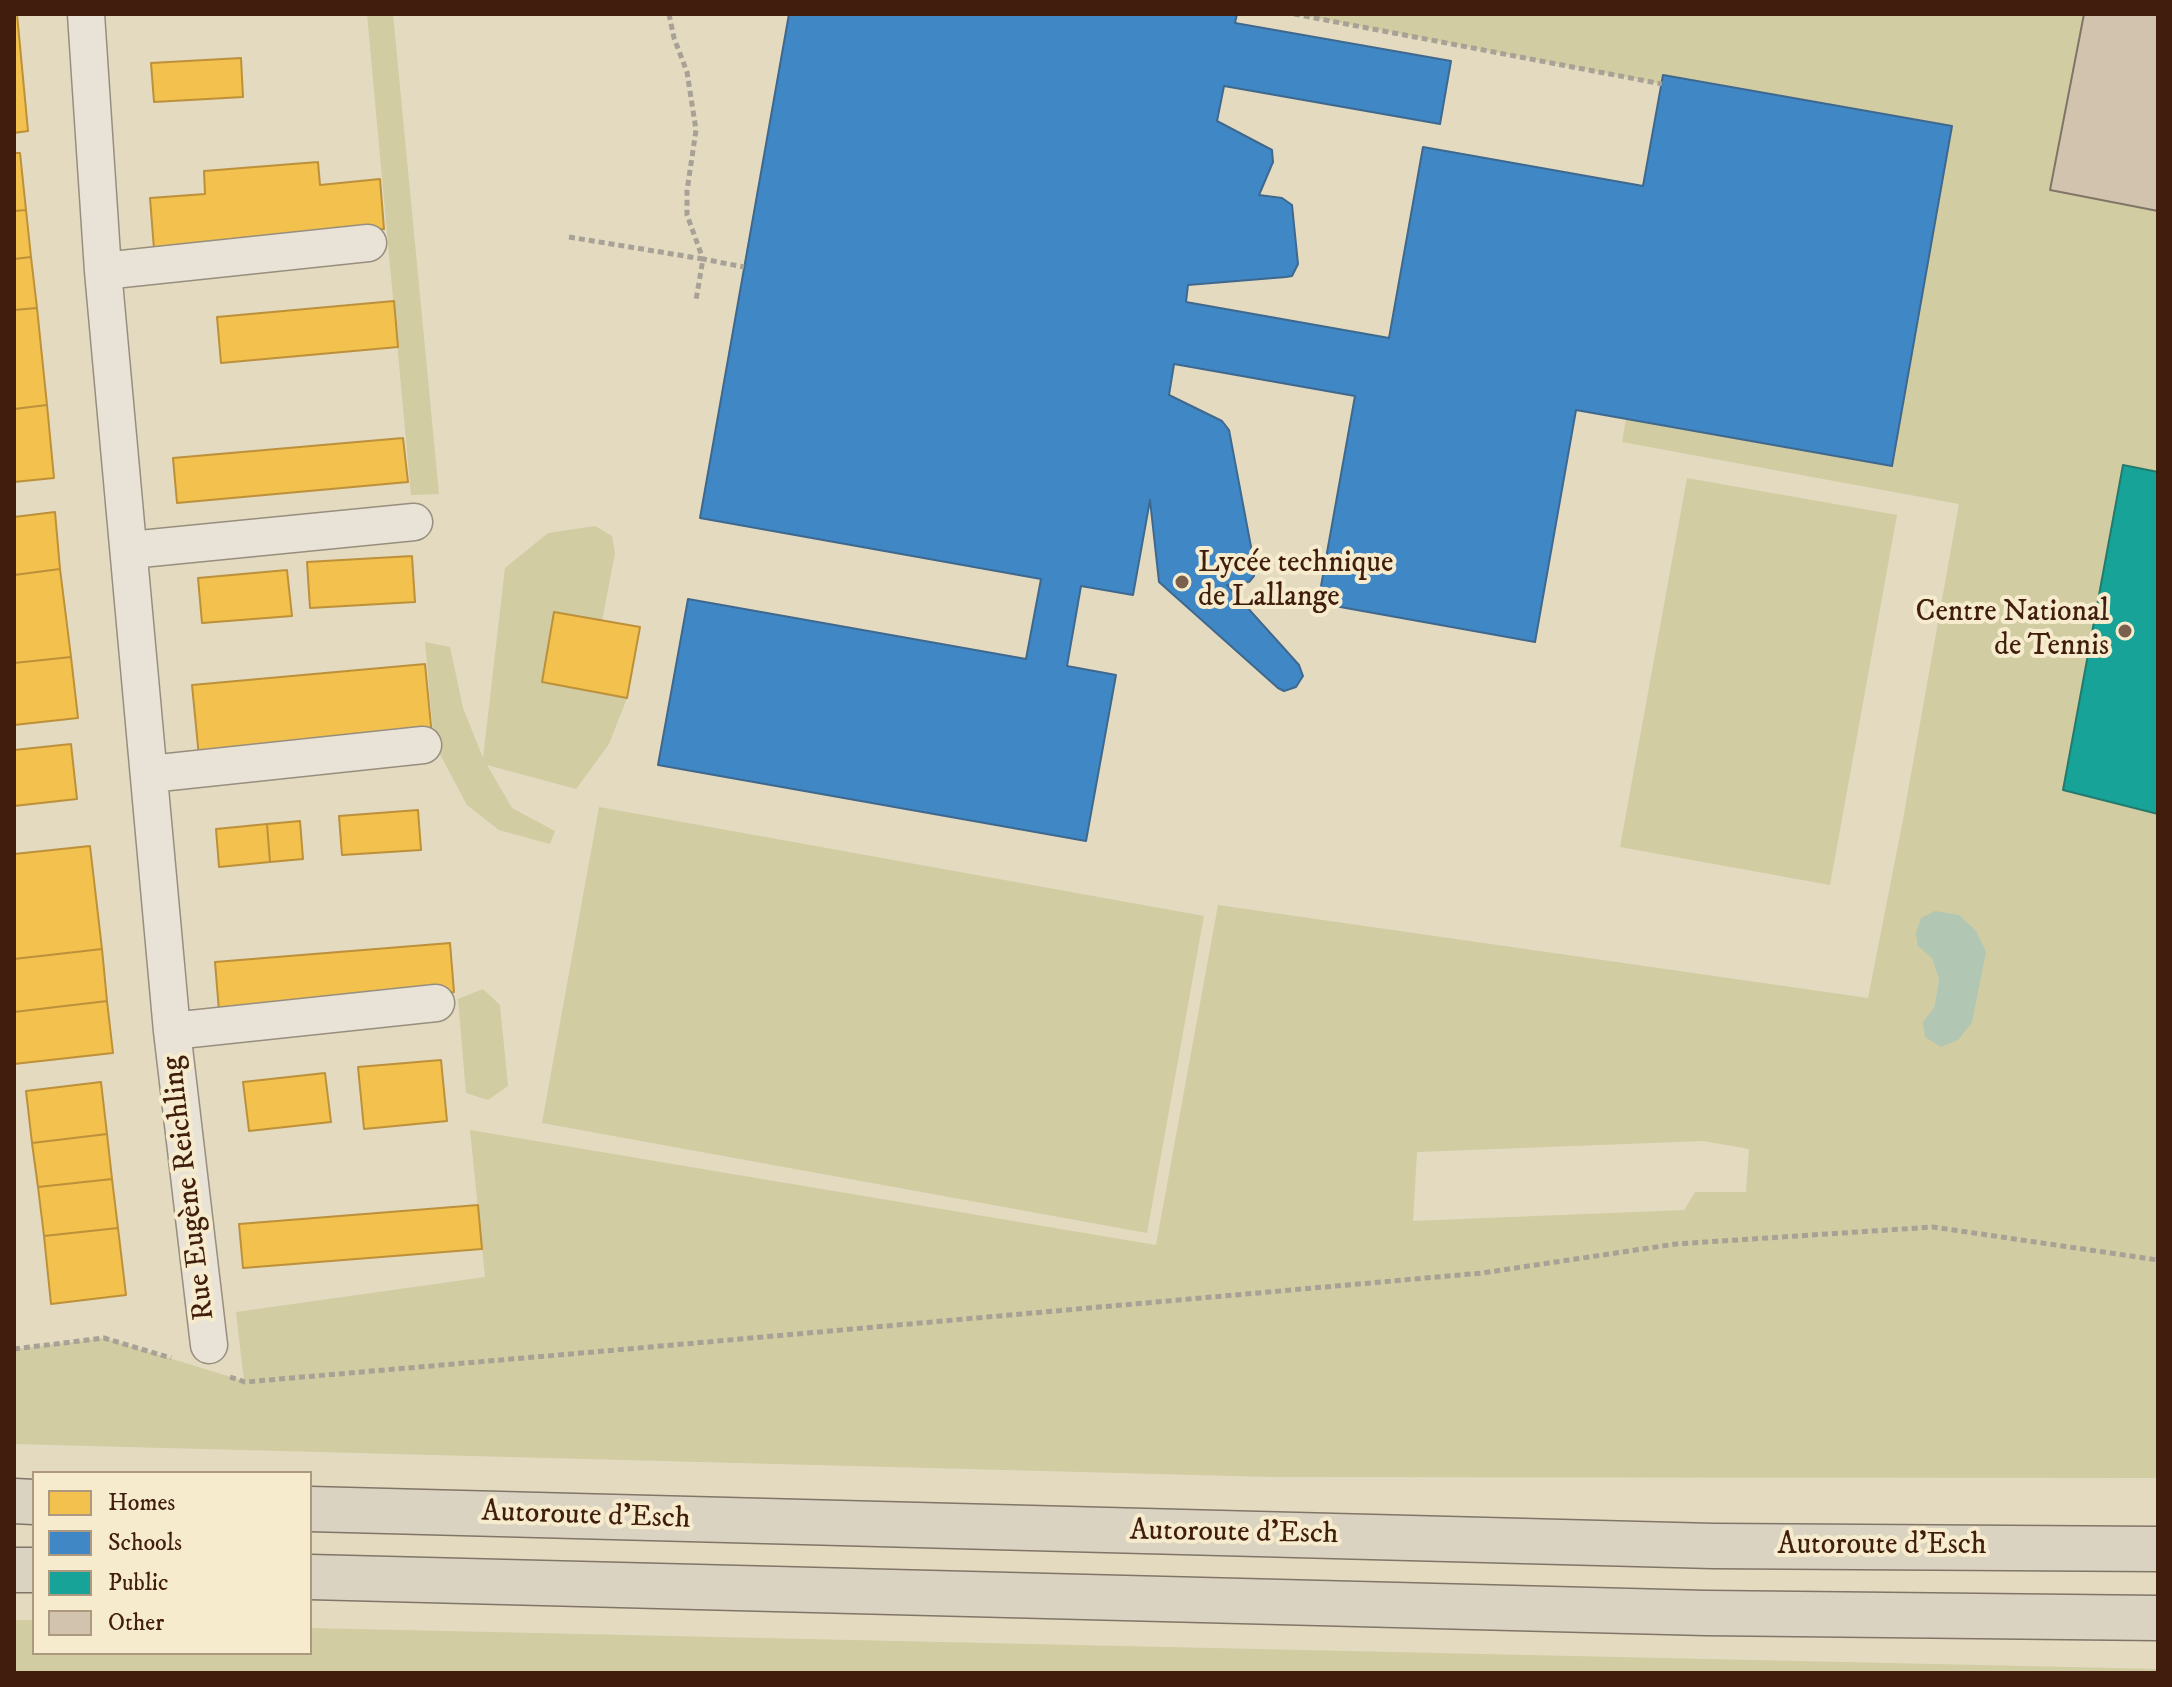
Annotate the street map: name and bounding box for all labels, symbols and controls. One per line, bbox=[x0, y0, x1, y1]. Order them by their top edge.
place label: Lycée technique de Lallange bbox=[1198, 547, 1393, 618]
marker: Lycée technique de Lallange bbox=[1173, 573, 1191, 591]
place label: Centre National de Tennis bbox=[1915, 596, 2109, 666]
marker: Centre National de Tennis bbox=[2116, 622, 2134, 640]
street label: Rue Eugène Reichling bbox=[156, 1054, 224, 1322]
legend bbox=[32, 1471, 312, 1655]
text: Homes bbox=[108, 1488, 175, 1518]
street label: Autoroute d'Esch bbox=[481, 1495, 691, 1539]
street label: Autoroute d'Esch bbox=[1129, 1514, 1339, 1554]
text: Schools bbox=[108, 1528, 182, 1558]
street label: Autoroute d'Esch bbox=[1778, 1529, 1986, 1565]
text: Public bbox=[108, 1568, 168, 1598]
text: Other bbox=[108, 1608, 164, 1638]

